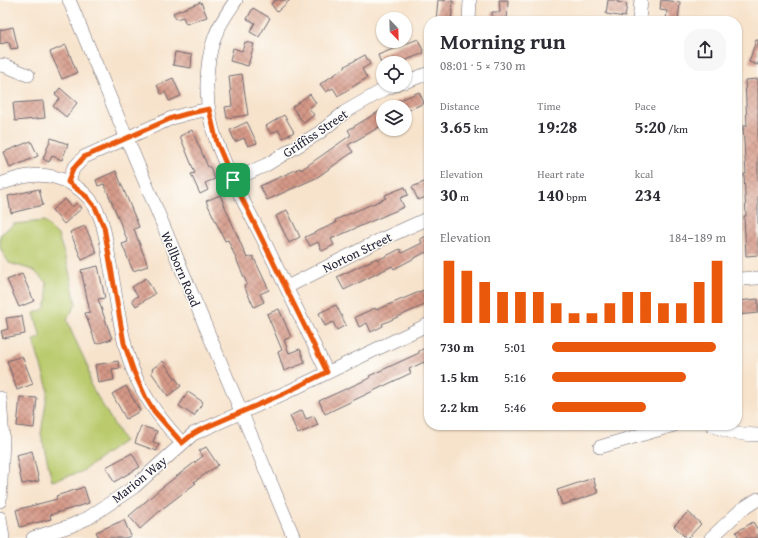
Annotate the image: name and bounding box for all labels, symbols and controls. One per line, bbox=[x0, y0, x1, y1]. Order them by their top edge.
north arrow bbox=[376, 12, 412, 48]
map controls bbox=[376, 12, 412, 136]
text: Morning run bbox=[440, 25, 566, 57]
button: share bbox=[684, 29, 726, 71]
button: locate bbox=[376, 56, 412, 92]
text: 08:01 · 5 × 730 m bbox=[440, 56, 526, 75]
text: Distance bbox=[440, 98, 479, 114]
text: Time bbox=[537, 98, 561, 114]
text: Pace bbox=[635, 98, 656, 114]
button: layers bbox=[376, 100, 412, 136]
street label: Griffiss Street bbox=[279, 104, 352, 162]
text: 3.65 bbox=[440, 114, 471, 139]
text: 19:28 bbox=[537, 114, 577, 139]
text: 5:20 bbox=[635, 114, 666, 139]
text: km bbox=[471, 121, 488, 137]
text: /km bbox=[666, 121, 688, 137]
pin bbox=[216, 163, 250, 197]
text: Elevation bbox=[440, 166, 483, 182]
text: Heart rate bbox=[537, 166, 585, 182]
text: kcal bbox=[635, 166, 653, 182]
icon: arrive bbox=[222, 169, 244, 191]
text: 30 bbox=[440, 182, 458, 207]
text: 140 bbox=[537, 182, 564, 207]
text: 234 bbox=[635, 182, 661, 207]
text: m bbox=[458, 189, 469, 205]
text: bpm bbox=[564, 189, 587, 205]
street label: Norton Street bbox=[319, 227, 395, 277]
text: Elevation bbox=[440, 228, 491, 247]
text: 184–189 m bbox=[669, 228, 726, 247]
street label: Wellborn Road bbox=[156, 229, 205, 310]
text: 730 m bbox=[440, 338, 474, 357]
text: 5:01 bbox=[504, 338, 526, 357]
text: 1.5 km bbox=[440, 368, 479, 387]
text: 5:16 bbox=[504, 368, 526, 387]
text: 2.2 km bbox=[440, 398, 479, 417]
text: 5:46 bbox=[504, 398, 526, 417]
street label: Marion Way bbox=[108, 451, 171, 507]

